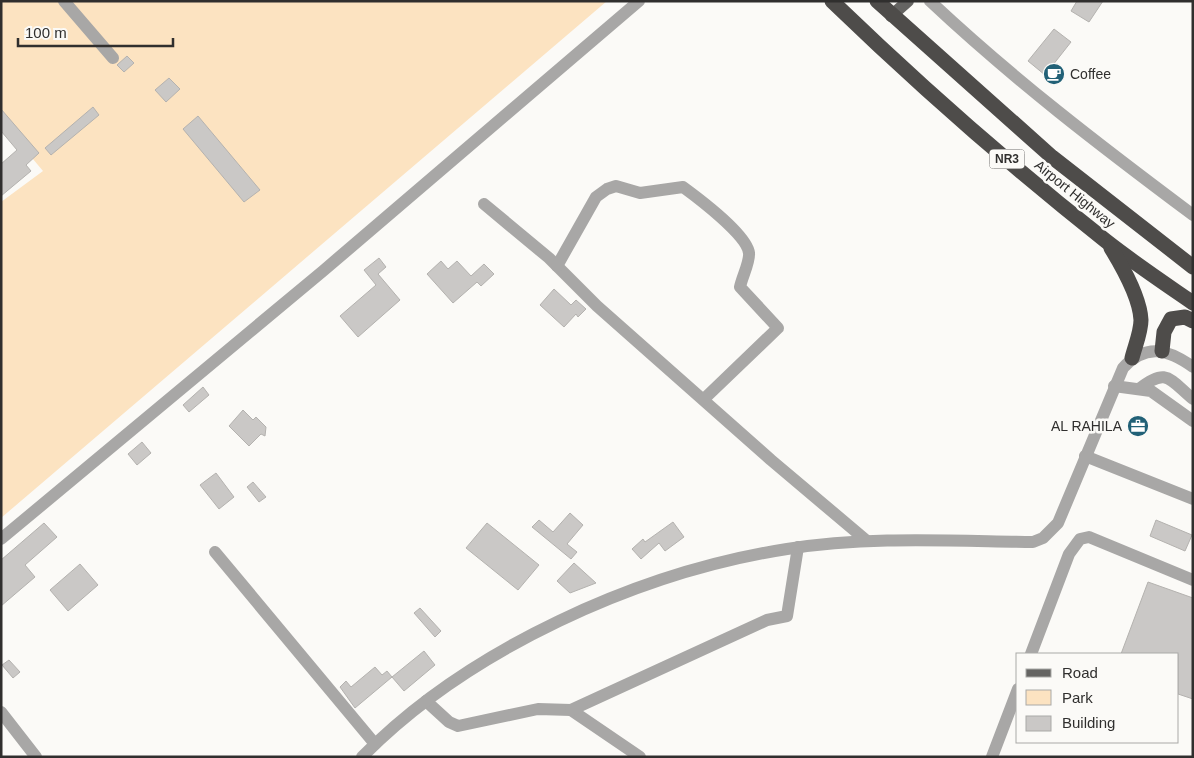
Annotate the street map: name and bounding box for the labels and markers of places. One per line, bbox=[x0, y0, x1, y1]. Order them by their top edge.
cafe icon: Coffee bbox=[1042, 62, 1066, 86]
place label: Coffee bbox=[1070, 66, 1111, 82]
office icon: AL RAHILA bbox=[1126, 414, 1150, 438]
place label: AL RAHILA bbox=[1051, 418, 1123, 434]

